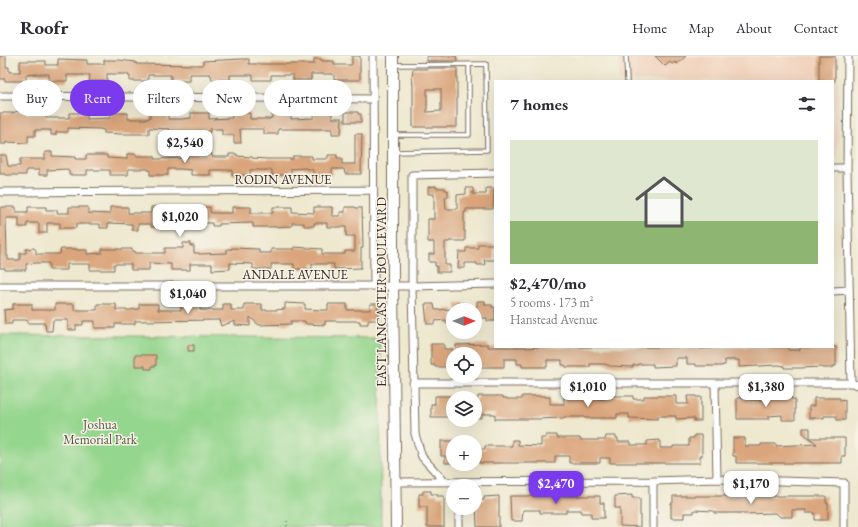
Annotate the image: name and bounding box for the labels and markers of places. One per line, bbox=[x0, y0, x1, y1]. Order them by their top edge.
pin: $2,540 bbox=[152, 130, 218, 164]
pin: $1,020 bbox=[147, 204, 213, 238]
pin: $1,040 bbox=[155, 281, 221, 315]
pin: $1,010 bbox=[555, 374, 621, 408]
pin: $1,380 bbox=[733, 374, 799, 408]
pin: $2,470 bbox=[523, 471, 589, 505]
pin: $1,170 bbox=[718, 471, 784, 505]

